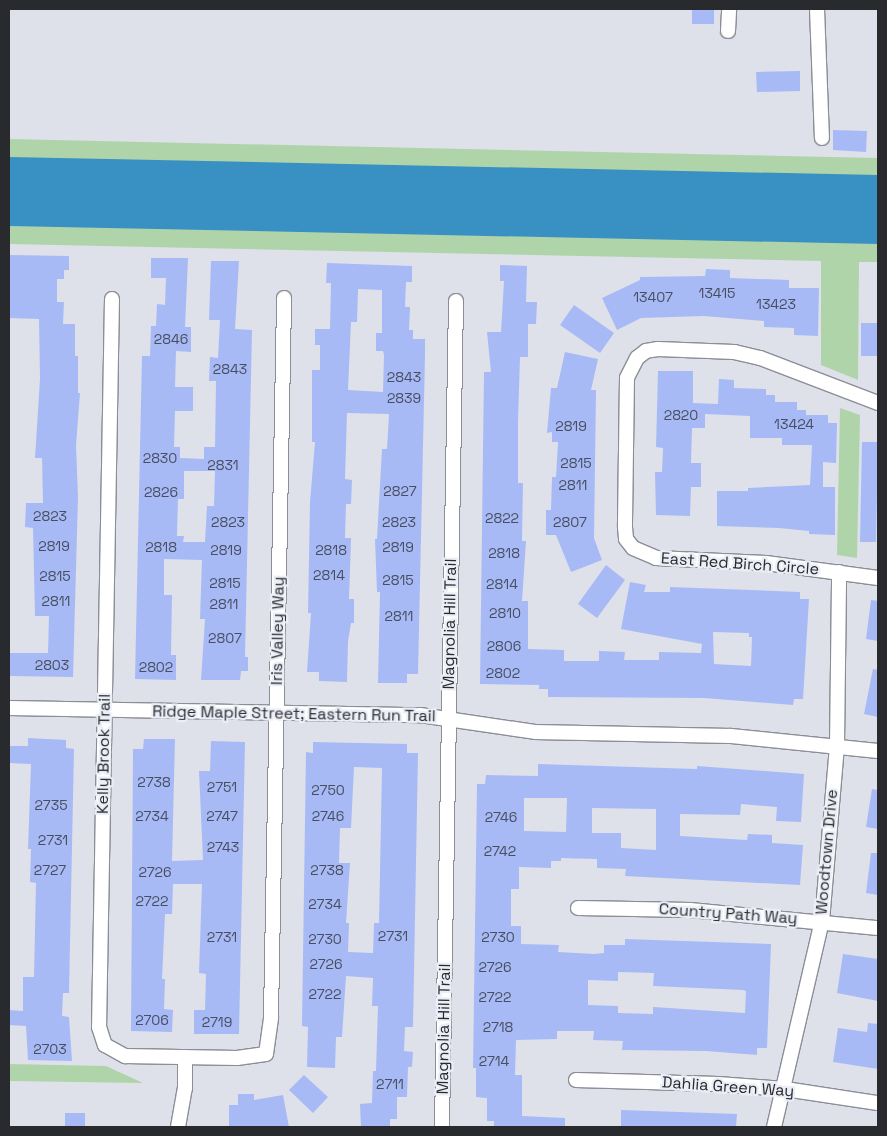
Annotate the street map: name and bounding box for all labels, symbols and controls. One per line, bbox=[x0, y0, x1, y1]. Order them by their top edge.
house number: 13415 bbox=[699, 285, 735, 301]
house number: 13407 bbox=[633, 289, 673, 305]
house number: 13423 bbox=[756, 296, 796, 312]
house number: 2846 bbox=[154, 331, 188, 347]
house number: 2843 bbox=[213, 361, 247, 377]
house number: 2843 bbox=[387, 369, 421, 385]
house number: 2839 bbox=[387, 390, 421, 406]
house number: 2820 bbox=[664, 407, 698, 423]
house number: 13424 bbox=[774, 416, 814, 432]
house number: 2819 bbox=[555, 418, 587, 434]
house number: 2830 bbox=[143, 450, 177, 466]
house number: 2815 bbox=[560, 455, 592, 471]
house number: 2831 bbox=[207, 457, 239, 473]
house number: 2811 bbox=[559, 477, 587, 493]
house number: 2827 bbox=[383, 483, 417, 499]
house number: 2826 bbox=[144, 484, 178, 500]
house number: 2823 bbox=[33, 508, 67, 524]
house number: 2822 bbox=[485, 510, 519, 526]
house number: 2823 bbox=[211, 514, 245, 530]
house number: 2823 bbox=[382, 514, 416, 530]
house number: 2807 bbox=[553, 514, 587, 530]
house number: 2819 bbox=[38, 538, 70, 554]
house number: 2818 bbox=[145, 539, 177, 555]
house number: 2819 bbox=[382, 539, 414, 555]
house number: 2819 bbox=[210, 542, 242, 558]
house number: 2818 bbox=[315, 542, 347, 558]
house number: 2818 bbox=[488, 545, 520, 561]
street label: East Red Birch Circle bbox=[660, 549, 820, 579]
street label: Magnolia Hill Trail bbox=[439, 558, 461, 690]
house number: 2814 bbox=[313, 567, 345, 583]
house number: 2815 bbox=[39, 568, 71, 584]
house number: 2815 bbox=[382, 572, 414, 588]
house number: 2815 bbox=[209, 575, 241, 591]
street label: Iris Valley Way bbox=[267, 576, 289, 686]
house number: 2814 bbox=[486, 576, 518, 592]
house number: 2811 bbox=[42, 593, 70, 609]
house number: 2811 bbox=[210, 596, 238, 612]
house number: 2810 bbox=[489, 605, 521, 621]
house number: 2811 bbox=[385, 608, 413, 624]
house number: 2807 bbox=[208, 630, 242, 646]
house number: 2806 bbox=[487, 638, 521, 654]
house number: 2803 bbox=[35, 657, 69, 673]
house number: 2802 bbox=[139, 659, 173, 675]
house number: 2802 bbox=[486, 665, 520, 681]
street label: Kelly Brook Trail bbox=[93, 694, 115, 814]
street label: Ridge Maple Street; Eastern Run Trail bbox=[152, 702, 436, 726]
house number: 2738 bbox=[137, 774, 171, 790]
house number: 2751 bbox=[207, 779, 237, 795]
house number: 2750 bbox=[311, 782, 345, 798]
street label: Woodtown Drive bbox=[812, 789, 842, 915]
house number: 2735 bbox=[34, 797, 68, 813]
house number: 2734 bbox=[135, 808, 169, 824]
house number: 2747 bbox=[206, 808, 238, 824]
house number: 2746 bbox=[312, 808, 344, 824]
house number: 2746 bbox=[485, 809, 517, 825]
house number: 2731 bbox=[38, 832, 68, 848]
house number: 2743 bbox=[207, 839, 239, 855]
house number: 2742 bbox=[484, 843, 516, 859]
house number: 2727 bbox=[34, 862, 66, 878]
house number: 2738 bbox=[310, 862, 344, 878]
house number: 2726 bbox=[138, 864, 172, 880]
house number: 2722 bbox=[136, 893, 168, 909]
house number: 2734 bbox=[308, 896, 342, 912]
street label: Country Path Way bbox=[658, 900, 798, 928]
house number: 2731 bbox=[378, 928, 408, 944]
house number: 2731 bbox=[207, 929, 237, 945]
house number: 2730 bbox=[481, 929, 515, 945]
house number: 2730 bbox=[308, 931, 342, 947]
house number: 2726 bbox=[309, 956, 343, 972]
house number: 2726 bbox=[478, 959, 512, 975]
street label: Magnolia Hill Trail bbox=[433, 963, 455, 1095]
house number: 2722 bbox=[309, 986, 341, 1002]
house number: 2722 bbox=[479, 989, 511, 1005]
house number: 2706 bbox=[135, 1012, 169, 1028]
house number: 2719 bbox=[202, 1014, 232, 1030]
house number: 2718 bbox=[483, 1019, 513, 1035]
house number: 2703 bbox=[33, 1041, 67, 1057]
house number: 2714 bbox=[479, 1053, 509, 1069]
street label: Dahlia Green Way bbox=[661, 1073, 795, 1101]
house number: 2711 bbox=[376, 1076, 404, 1092]

